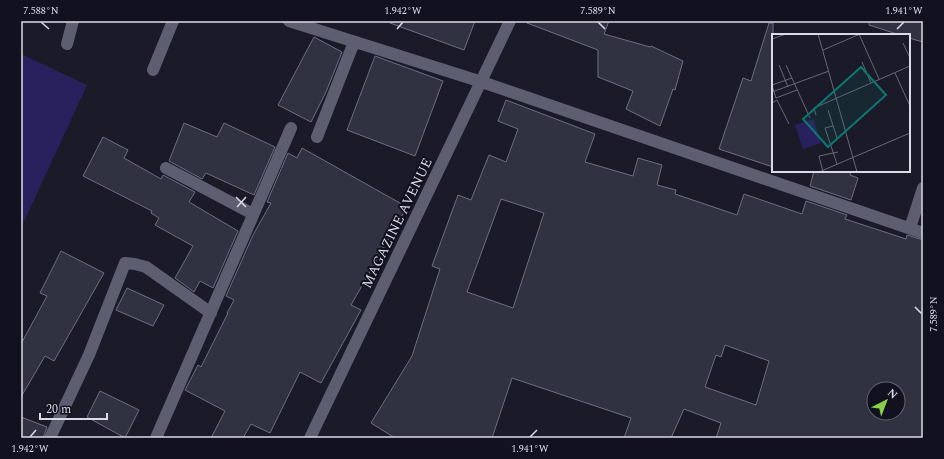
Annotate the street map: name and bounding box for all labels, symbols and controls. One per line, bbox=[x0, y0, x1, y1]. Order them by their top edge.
text: 7.588°N bbox=[23, 3, 59, 19]
text: 1.942°W bbox=[384, 3, 422, 19]
text: 7.589°N bbox=[580, 3, 616, 19]
text: 1.941°W bbox=[885, 3, 923, 19]
inset map bbox=[772, 34, 910, 172]
street label: MAGAZINE AVENUE bbox=[356, 154, 438, 292]
text: 7.589°N bbox=[926, 296, 942, 332]
north arrow bbox=[866, 381, 906, 421]
text: N bbox=[883, 385, 901, 403]
scale bar bbox=[40, 395, 107, 421]
text: 20 m bbox=[46, 400, 71, 419]
text: 1.942°W bbox=[11, 441, 49, 457]
text: 1.941°W bbox=[511, 441, 549, 457]

